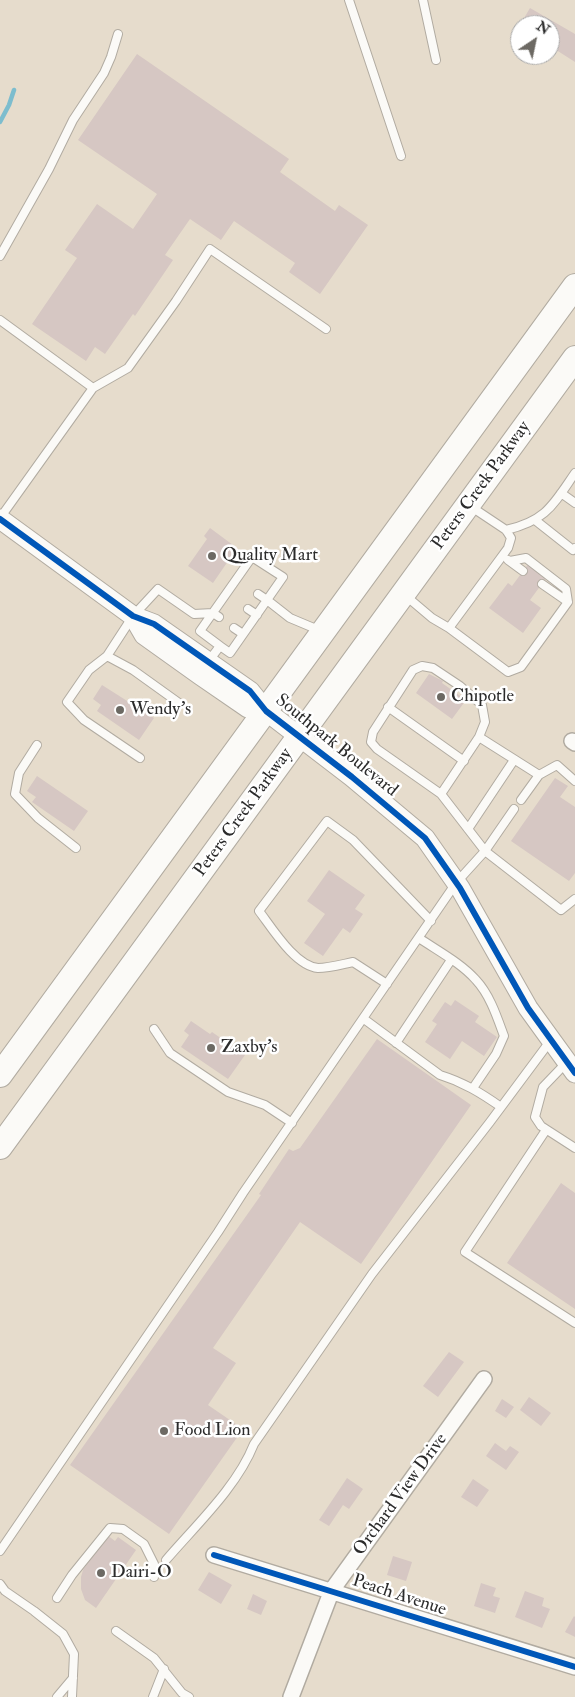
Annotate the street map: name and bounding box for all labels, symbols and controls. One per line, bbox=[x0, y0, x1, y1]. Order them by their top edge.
north arrow bbox=[510, 15, 560, 65]
text: N bbox=[533, 17, 553, 39]
street label: Peters Creek Parkway bbox=[428, 418, 536, 554]
place label: Quality Mart bbox=[222, 545, 318, 567]
marker: Quality Mart bbox=[206, 550, 218, 562]
place label: Chipotle bbox=[451, 686, 514, 708]
street label: Southpark Boulevard bbox=[270, 690, 402, 802]
marker: Chipotle bbox=[435, 691, 447, 703]
place label: Wendy's bbox=[130, 699, 191, 721]
marker: Wendy's bbox=[114, 704, 126, 716]
street label: Peters Creek Parkway bbox=[190, 745, 298, 881]
place label: Zaxby's bbox=[221, 1037, 277, 1059]
marker: Zaxby's bbox=[205, 1042, 217, 1054]
place label: Food Lion bbox=[174, 1420, 251, 1442]
marker: Food Lion bbox=[158, 1425, 170, 1437]
street label: Orchard View Drive bbox=[349, 1430, 453, 1560]
place label: Dairi-O bbox=[111, 1562, 172, 1584]
marker: Dairi-O bbox=[95, 1567, 107, 1579]
street label: Peach Avenue bbox=[349, 1571, 449, 1621]

